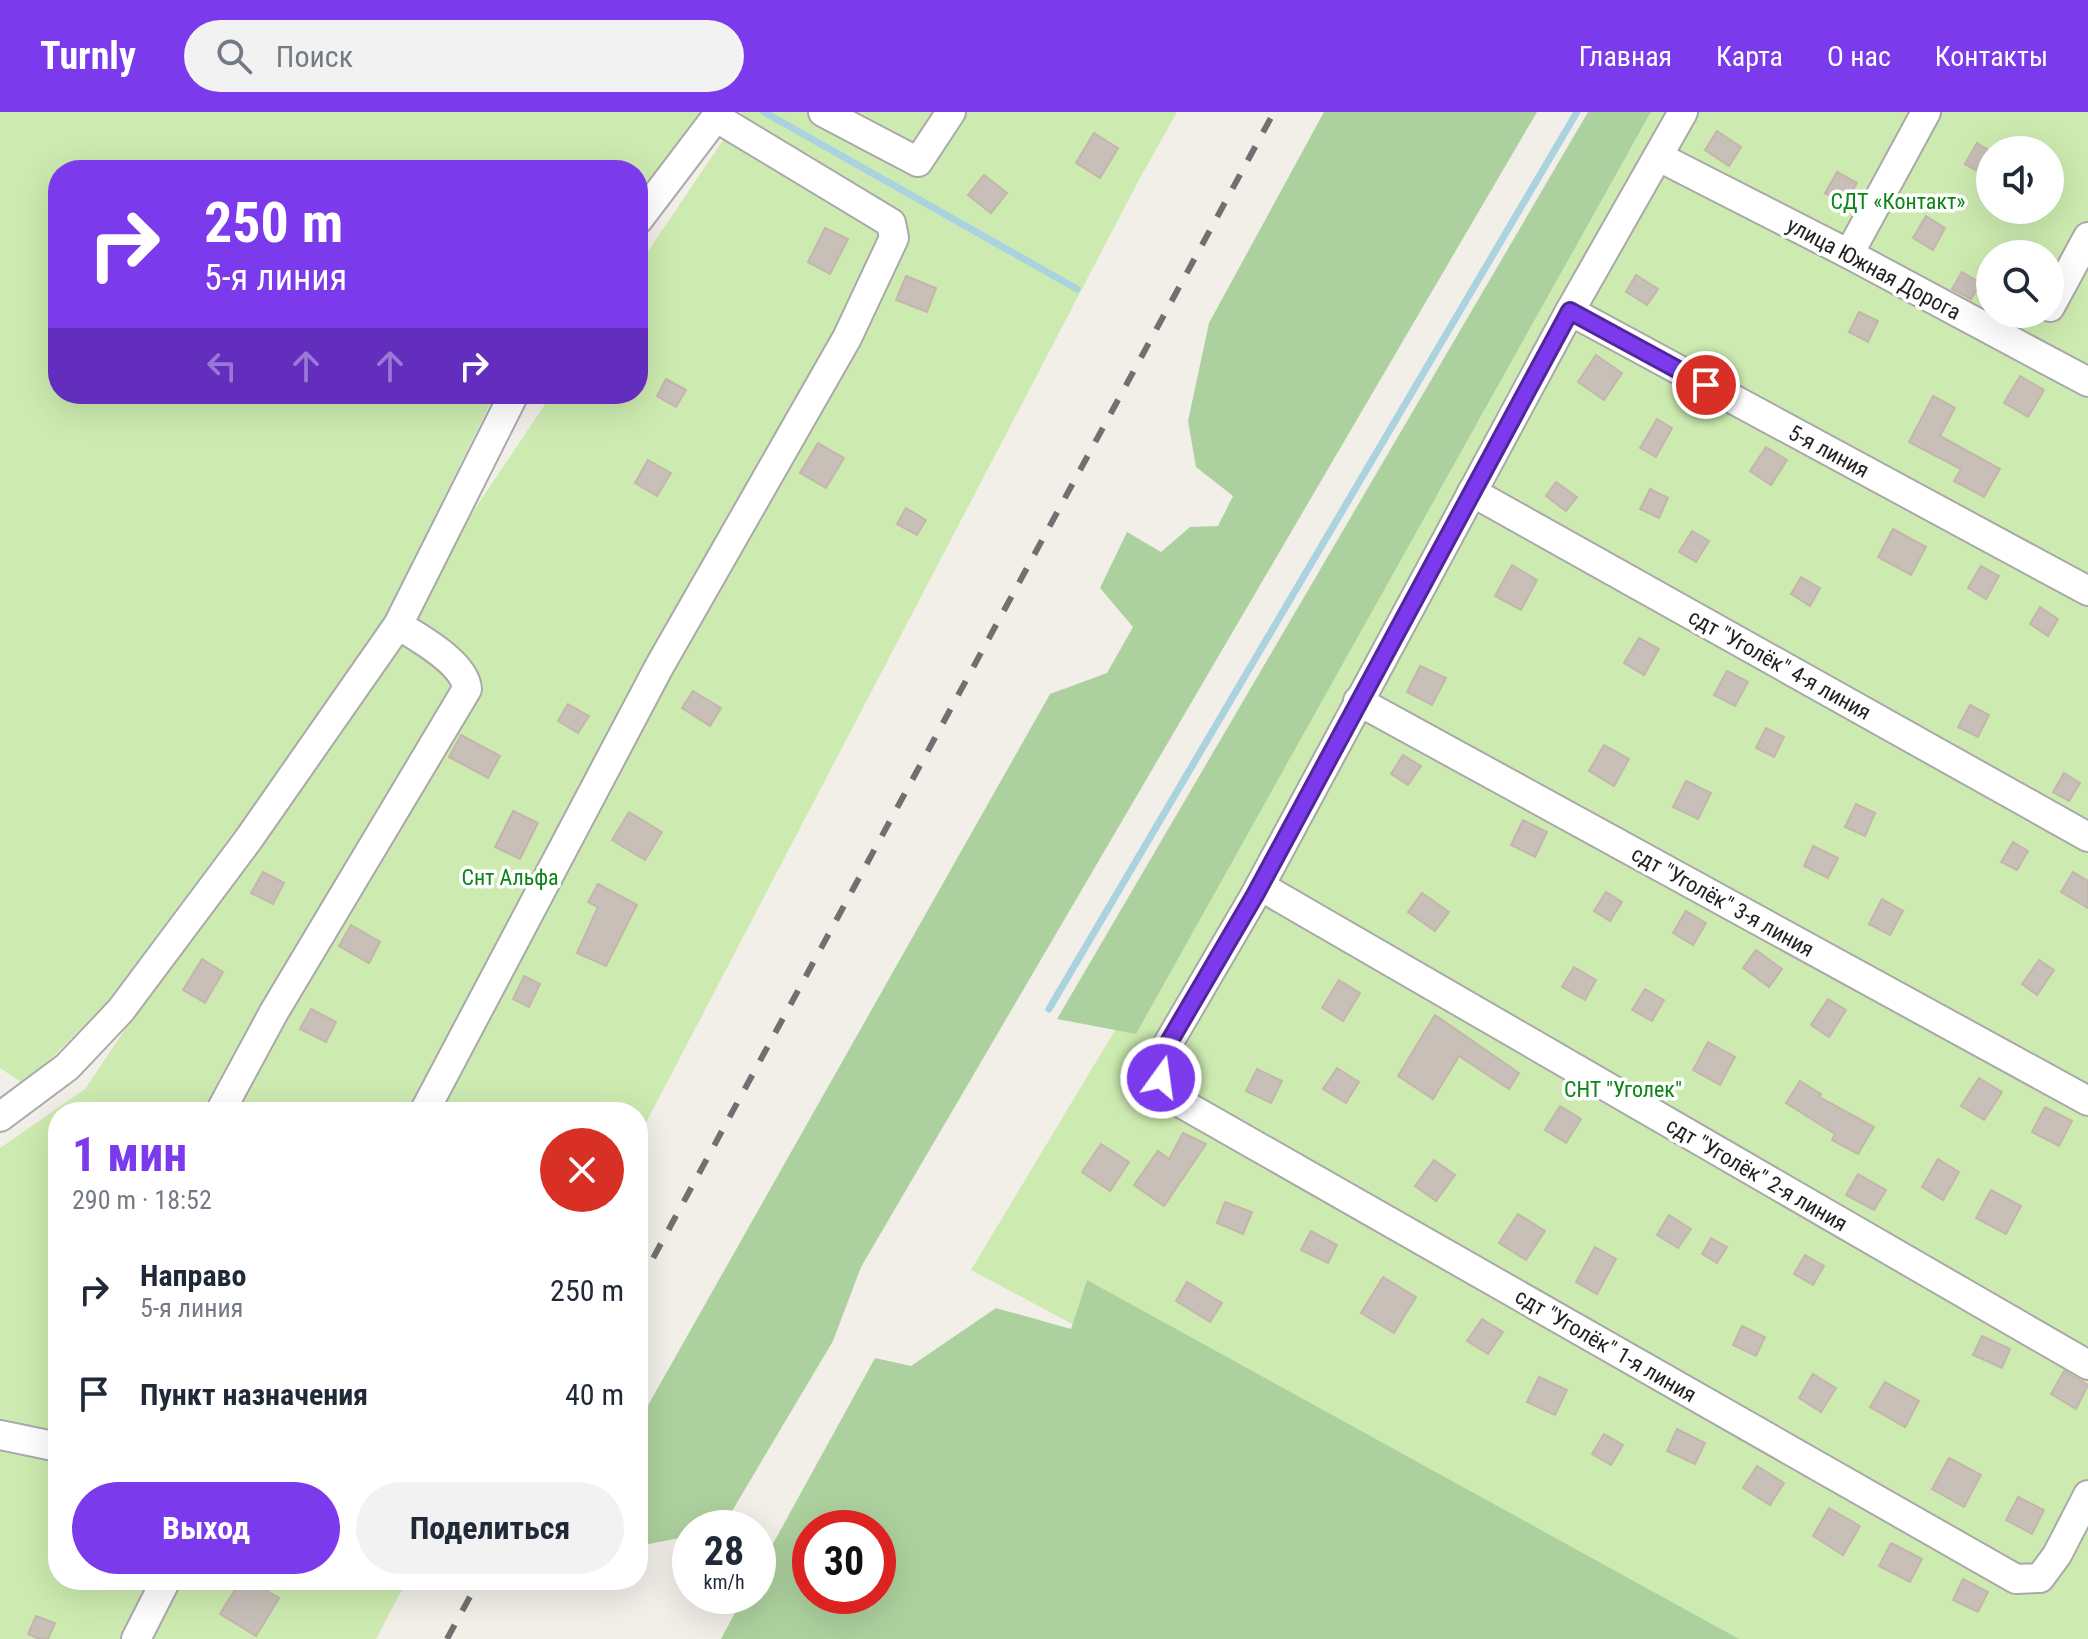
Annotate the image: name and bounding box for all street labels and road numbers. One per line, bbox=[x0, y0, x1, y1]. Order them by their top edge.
street label: улица Южная Дорога bbox=[1783, 212, 1965, 325]
street label: 5-я линия bbox=[1784, 420, 1873, 483]
street label: сдт "Уголёк" 4-я линия bbox=[1684, 604, 1875, 725]
street label: сдт "Уголёк" 3-я линия bbox=[1627, 841, 1818, 962]
street label: сдт "Уголёк" 2-я линия bbox=[1662, 1112, 1852, 1236]
street label: сдт "Уголёк" 1-я линия bbox=[1511, 1283, 1701, 1407]

